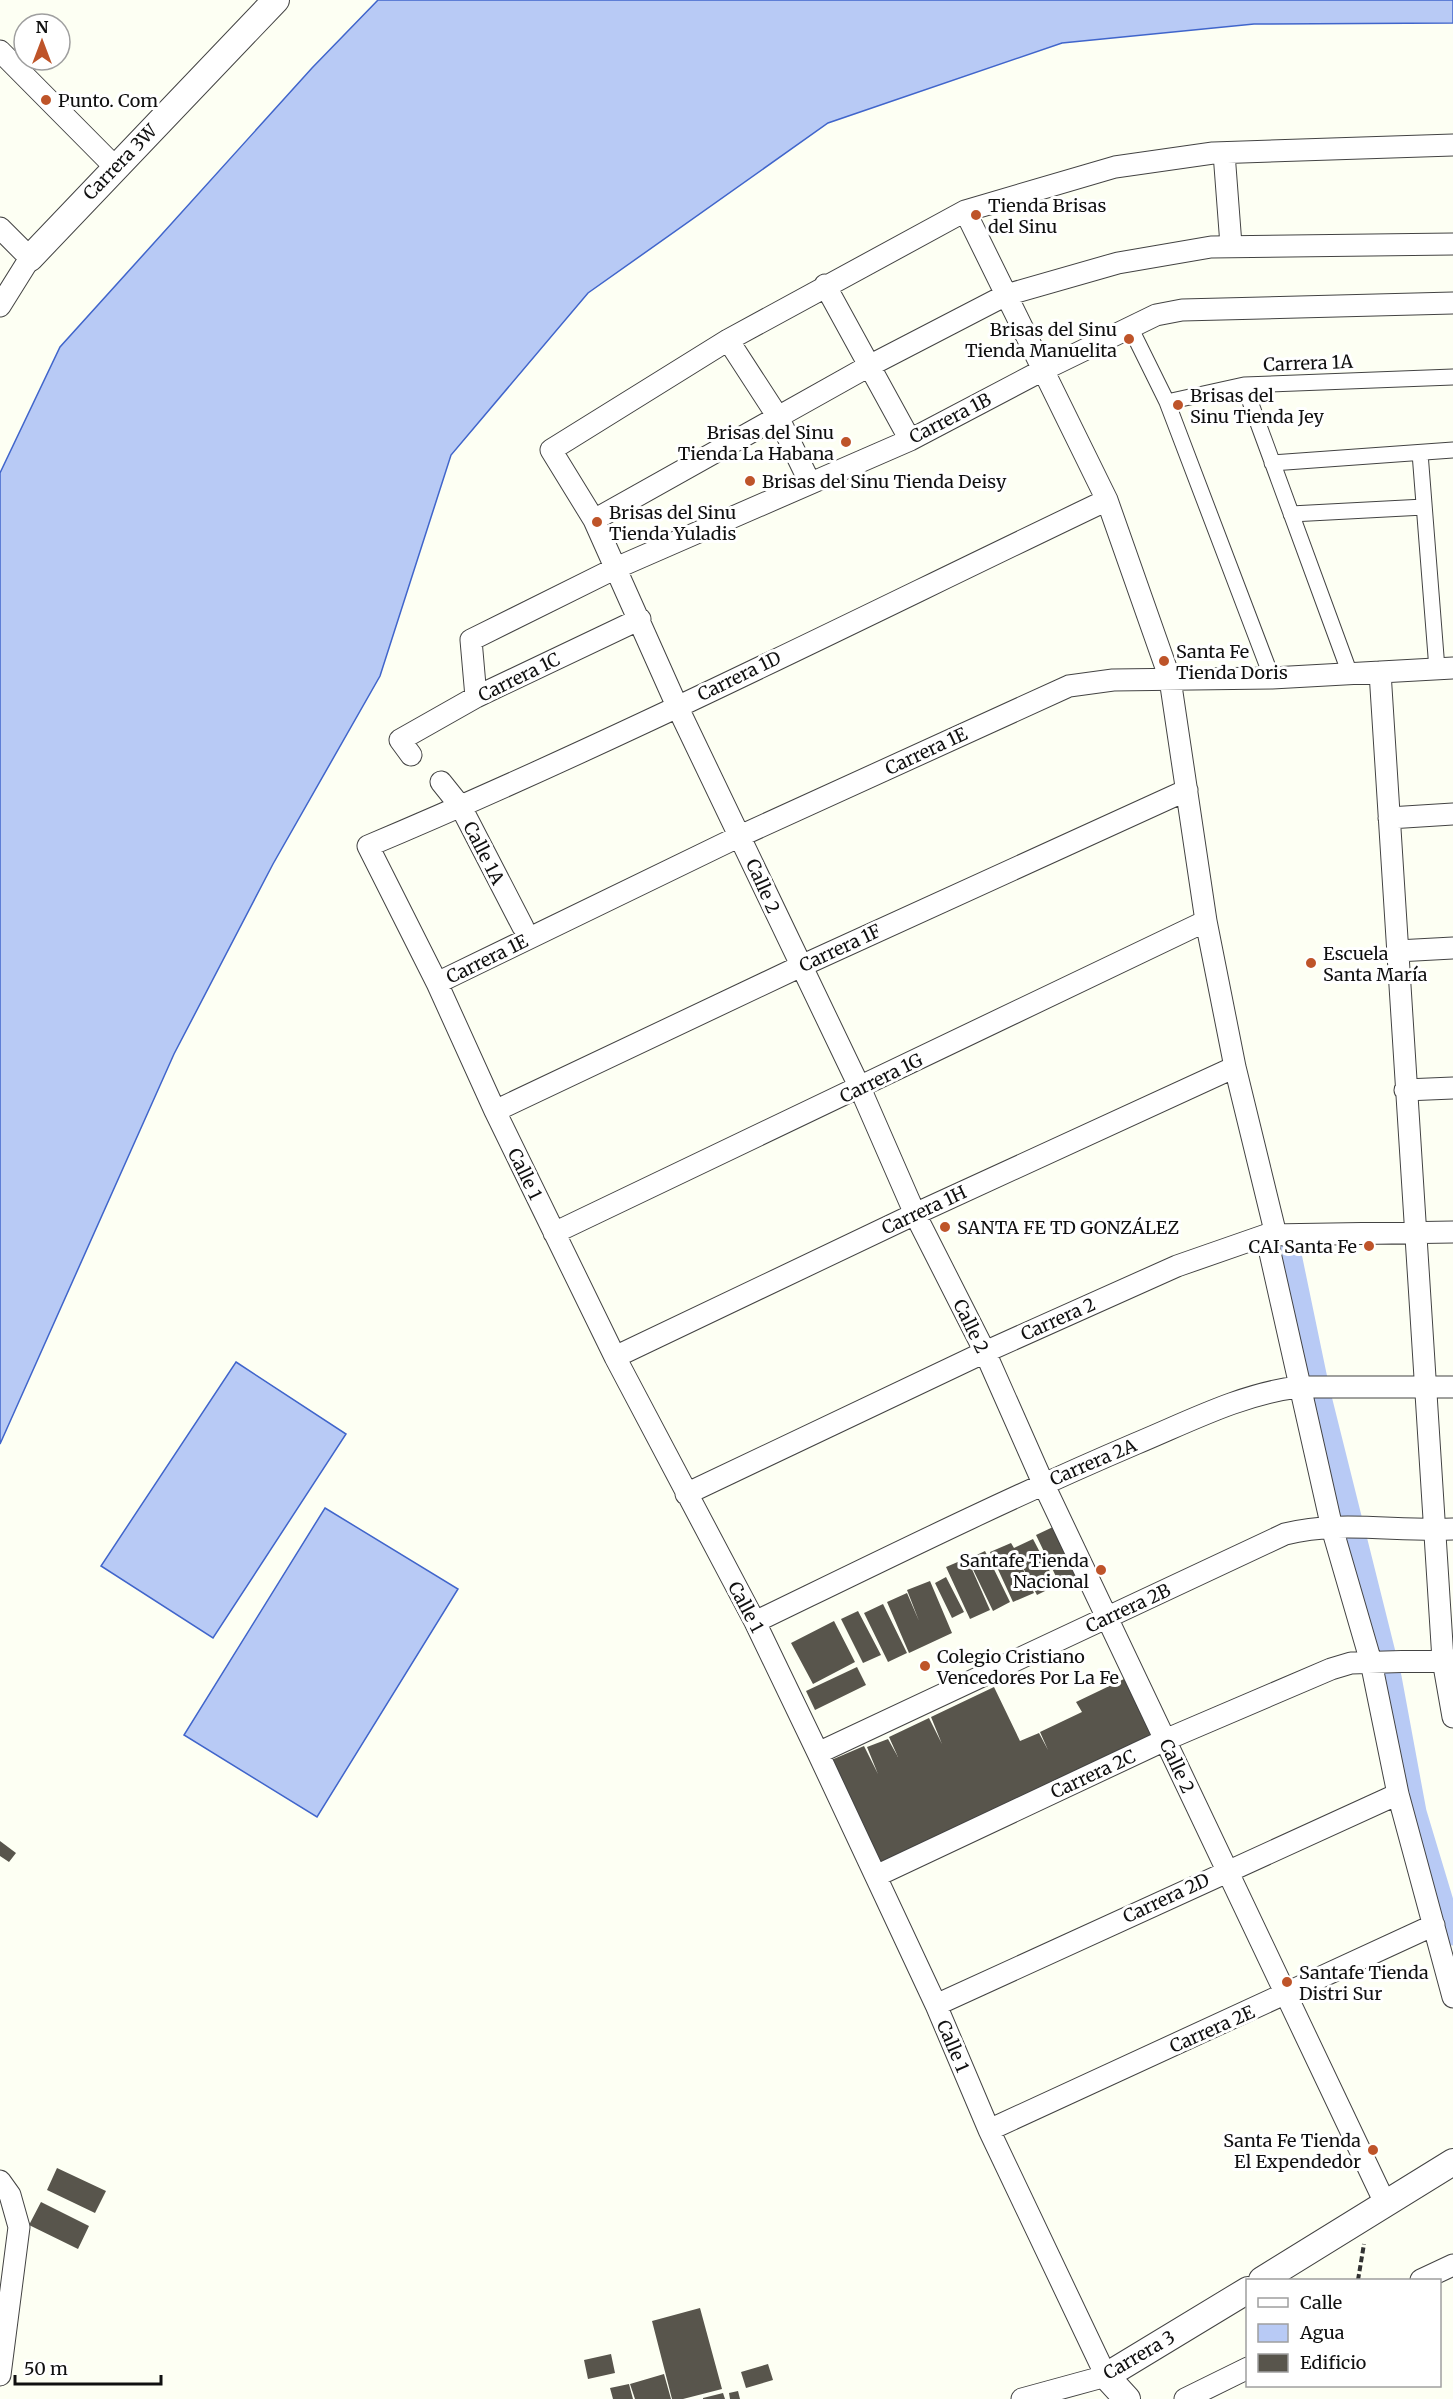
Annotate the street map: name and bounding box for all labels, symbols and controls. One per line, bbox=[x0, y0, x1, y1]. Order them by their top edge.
north arrow bbox=[12, 12, 72, 72]
text: N bbox=[36, 17, 49, 37]
place label: Punto. Com bbox=[58, 89, 158, 112]
marker: Punto. Com bbox=[39, 93, 53, 107]
street label: Carrera 3W bbox=[78, 118, 163, 205]
place label: Tienda Brisas del Sinu bbox=[988, 194, 1106, 238]
marker: Tienda Brisas del Sinu bbox=[969, 208, 983, 222]
place label: Brisas del Sinu Tienda Manuelita bbox=[965, 318, 1117, 362]
marker: Brisas del Sinu Tienda Manuelita bbox=[1122, 332, 1136, 346]
street label: Carrera 1A bbox=[1263, 350, 1354, 376]
place label: Brisas del Sinu Tienda Jey bbox=[1190, 384, 1325, 428]
street label: Carrera 1B bbox=[905, 388, 995, 448]
marker: Brisas del Sinu Tienda Jey bbox=[1171, 398, 1185, 412]
place label: Brisas del Sinu Tienda La Habana bbox=[678, 421, 834, 465]
marker: Brisas del Sinu Tienda La Habana bbox=[839, 435, 853, 449]
place label: Brisas del Sinu Tienda Deisy bbox=[762, 470, 1007, 493]
marker: Brisas del Sinu Tienda Deisy bbox=[743, 474, 757, 488]
place label: Brisas del Sinu Tienda Yuladis bbox=[609, 501, 737, 545]
marker: Brisas del Sinu Tienda Yuladis bbox=[590, 515, 604, 529]
place label: Santa Fe Tienda Doris bbox=[1176, 640, 1288, 684]
street label: Carrera 1D bbox=[693, 646, 785, 706]
street label: Carrera 1C bbox=[474, 647, 564, 707]
marker: Santa Fe Tienda Doris bbox=[1157, 654, 1171, 668]
street label: Carrera 1E bbox=[881, 722, 971, 780]
street label: Calle 1A bbox=[458, 818, 510, 889]
street label: Calle 2 bbox=[741, 855, 785, 917]
street label: Carrera 1F bbox=[795, 919, 885, 977]
street label: Carrera 1E bbox=[442, 929, 532, 989]
place label: Escuela Santa María bbox=[1323, 942, 1428, 986]
marker: Escuela Santa María bbox=[1304, 956, 1318, 970]
street label: Carrera 1G bbox=[836, 1048, 926, 1108]
street label: Calle 1 bbox=[503, 1144, 547, 1204]
street label: Carrera 1H bbox=[878, 1180, 970, 1240]
place label: SANTA FE TD GONZÁLEZ bbox=[957, 1216, 1179, 1239]
marker: SANTA FE TD GONZÁLEZ bbox=[938, 1220, 952, 1234]
place label: CAI Santa Fe bbox=[1248, 1235, 1357, 1258]
marker: CAI Santa Fe bbox=[1362, 1239, 1376, 1253]
street label: Carrera 2 bbox=[1017, 1292, 1099, 1346]
street label: Calle 2 bbox=[948, 1295, 994, 1357]
street label: Carrera 2A bbox=[1046, 1433, 1140, 1491]
place label: Santafe Tienda Nacional bbox=[959, 1549, 1089, 1593]
marker: Santafe Tienda Nacional bbox=[1094, 1563, 1108, 1577]
street label: Calle 1 bbox=[723, 1577, 769, 1637]
street label: Carrera 2B bbox=[1082, 1578, 1174, 1638]
place label: Colegio Cristiano Vencedores Por La Fe bbox=[936, 1645, 1119, 1689]
marker: Colegio Cristiano Vencedores Por La Fe bbox=[918, 1659, 932, 1673]
street label: Calle 2 bbox=[1154, 1735, 1200, 1797]
street label: Carrera 2C bbox=[1047, 1744, 1139, 1804]
street label: Carrera 2D bbox=[1119, 1868, 1213, 1928]
place label: Santafe Tienda Distri Sur bbox=[1299, 1961, 1429, 2005]
marker: Santafe Tienda Distri Sur bbox=[1280, 1975, 1294, 1989]
street label: Carrera 2E bbox=[1166, 2000, 1259, 2058]
street label: Calle 1 bbox=[932, 2016, 974, 2076]
place label: Santa Fe Tienda El Expendedor bbox=[1223, 2129, 1361, 2173]
marker: Santa Fe Tienda El Expendedor bbox=[1366, 2143, 1380, 2157]
legend bbox=[1246, 2279, 1441, 2387]
text: Calle bbox=[1300, 2291, 1342, 2314]
text: Agua bbox=[1299, 2321, 1345, 2344]
street label: Carrera 3 bbox=[1099, 2325, 1179, 2385]
scale bar bbox=[15, 2348, 160, 2386]
text: Edificio bbox=[1300, 2351, 1366, 2374]
text: 50 m bbox=[24, 2357, 68, 2380]

